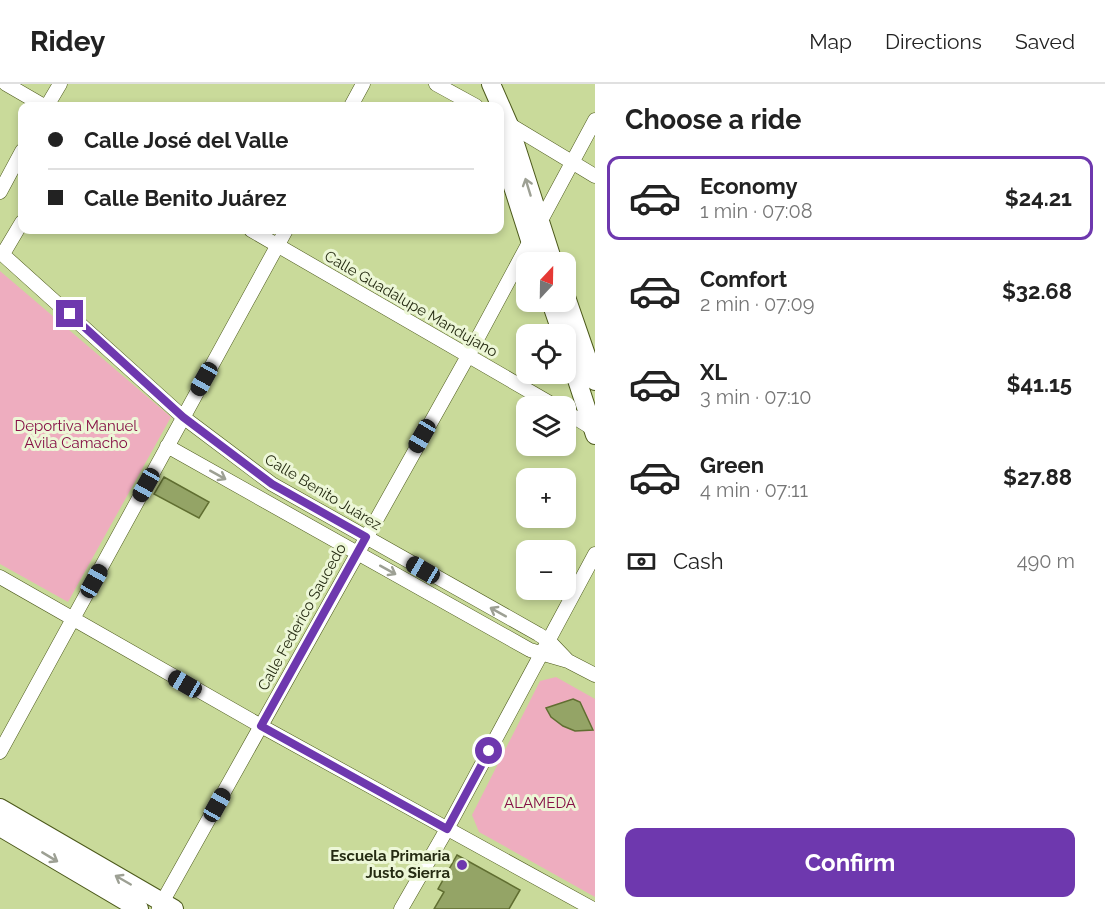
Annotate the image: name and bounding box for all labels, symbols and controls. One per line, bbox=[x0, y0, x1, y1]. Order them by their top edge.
text: Ridey bbox=[30, 25, 105, 58]
text: Map bbox=[809, 29, 852, 54]
text: Directions bbox=[885, 29, 982, 54]
text: Saved bbox=[1015, 29, 1075, 54]
text: Choose a ride bbox=[625, 104, 801, 135]
text: Calle José del Valle bbox=[84, 127, 288, 153]
icon: car bbox=[628, 171, 682, 225]
text: Economy bbox=[700, 173, 798, 199]
one-way arrow bbox=[522, 178, 533, 197]
text: Calle Benito Juárez bbox=[84, 185, 287, 211]
text: $24.21 bbox=[1005, 185, 1072, 211]
text: 1 min · 07:08 bbox=[700, 199, 813, 223]
street label: Calle Guadalupe Mandujano bbox=[321, 247, 501, 361]
north arrow bbox=[516, 252, 576, 312]
map controls bbox=[516, 252, 576, 600]
icon: car bbox=[628, 264, 682, 318]
text: Comfort bbox=[700, 266, 787, 292]
text: $32.68 bbox=[1002, 278, 1072, 304]
text: 2 min · 07:09 bbox=[700, 292, 814, 316]
route end bbox=[56, 300, 83, 327]
button: locate bbox=[516, 324, 576, 384]
icon: car bbox=[628, 357, 682, 411]
car bbox=[187, 359, 221, 399]
text: XL bbox=[700, 359, 727, 385]
text: $41.15 bbox=[1007, 371, 1072, 397]
text: 3 min · 07:10 bbox=[700, 385, 812, 409]
button: layers bbox=[516, 396, 576, 456]
car bbox=[405, 416, 439, 456]
park label: Deportiva Manuel Avila Camacho bbox=[15, 417, 138, 452]
street label: Calle Benito Juárez bbox=[262, 450, 384, 534]
icon: car bbox=[628, 450, 682, 504]
text: Green bbox=[700, 452, 764, 478]
text: $27.88 bbox=[1003, 464, 1072, 490]
car bbox=[129, 465, 163, 505]
button: + bbox=[516, 468, 576, 528]
one-way arrow bbox=[209, 469, 226, 481]
text: 4 min · 07:11 bbox=[700, 478, 808, 502]
street label: Calle Federico Saucedo bbox=[254, 540, 350, 694]
button: − bbox=[516, 540, 576, 600]
icon: cash bbox=[625, 545, 658, 578]
text: Cash bbox=[673, 548, 724, 574]
text: 490 m bbox=[1017, 549, 1075, 573]
car bbox=[403, 553, 443, 587]
car bbox=[77, 561, 111, 601]
one-way arrow bbox=[379, 564, 396, 576]
one-way arrow bbox=[490, 606, 507, 618]
car bbox=[165, 667, 205, 701]
route start bbox=[475, 737, 502, 764]
car bbox=[200, 785, 234, 825]
park label: ALAMEDA bbox=[504, 794, 576, 812]
button: Confirm bbox=[625, 828, 1075, 897]
place label: Escuela Primaria Justo Sierra bbox=[330, 847, 450, 882]
one-way arrow bbox=[41, 851, 58, 863]
marker: Escuela Primaria Justo Sierra bbox=[455, 858, 469, 872]
one-way arrow bbox=[115, 873, 132, 885]

